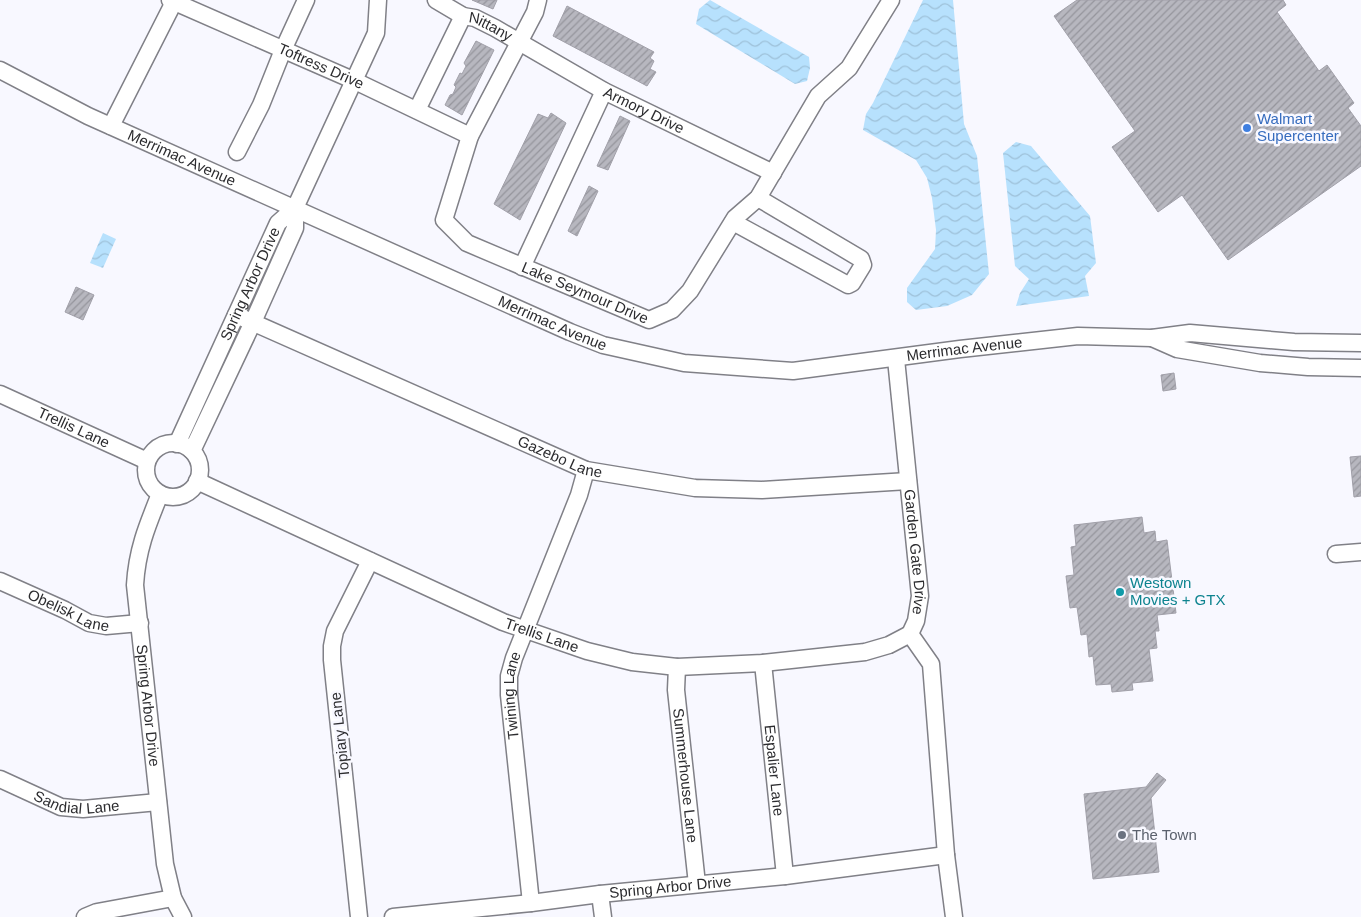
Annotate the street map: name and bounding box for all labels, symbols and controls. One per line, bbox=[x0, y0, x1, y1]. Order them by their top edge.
street label: Nittany bbox=[468, 8, 516, 44]
street label: Toftress Drive bbox=[276, 40, 367, 92]
street label: Armory Drive bbox=[601, 83, 687, 137]
place label: Walmart Supercenter bbox=[1257, 110, 1339, 144]
marker: Walmart Supercenter bbox=[1241, 122, 1253, 134]
street label: Merrimac Avenue bbox=[125, 126, 239, 189]
street label: Spring Arbor Drive bbox=[216, 224, 283, 343]
street label: Lake Seymour Drive bbox=[519, 258, 651, 327]
street label: Merrimac Avenue bbox=[496, 292, 609, 354]
street label: Merrimac Avenue bbox=[905, 333, 1023, 364]
street label: Trellis Lane bbox=[35, 403, 112, 451]
street label: Gazebo Lane bbox=[515, 432, 604, 481]
street label: Garden Gate Drive bbox=[901, 488, 929, 616]
place label: Westown Movies + GTX bbox=[1130, 574, 1225, 608]
street label: Obelisk Lane bbox=[25, 585, 111, 634]
marker: Westown Movies + GTX bbox=[1114, 586, 1126, 598]
street label: Trellis Lane bbox=[503, 614, 581, 656]
street label: Spring Arbor Drive bbox=[133, 644, 163, 767]
street label: Twining Lane bbox=[500, 649, 524, 740]
street label: Topiary Lane bbox=[327, 691, 352, 779]
street label: Summerhouse Lane bbox=[670, 707, 701, 844]
street label: Espalier Lane bbox=[761, 724, 788, 817]
street label: Sandial Lane bbox=[31, 787, 120, 817]
place label: The Town bbox=[1132, 826, 1197, 843]
marker: The Town bbox=[1116, 829, 1128, 841]
street label: Spring Arbor Drive bbox=[608, 872, 732, 901]

